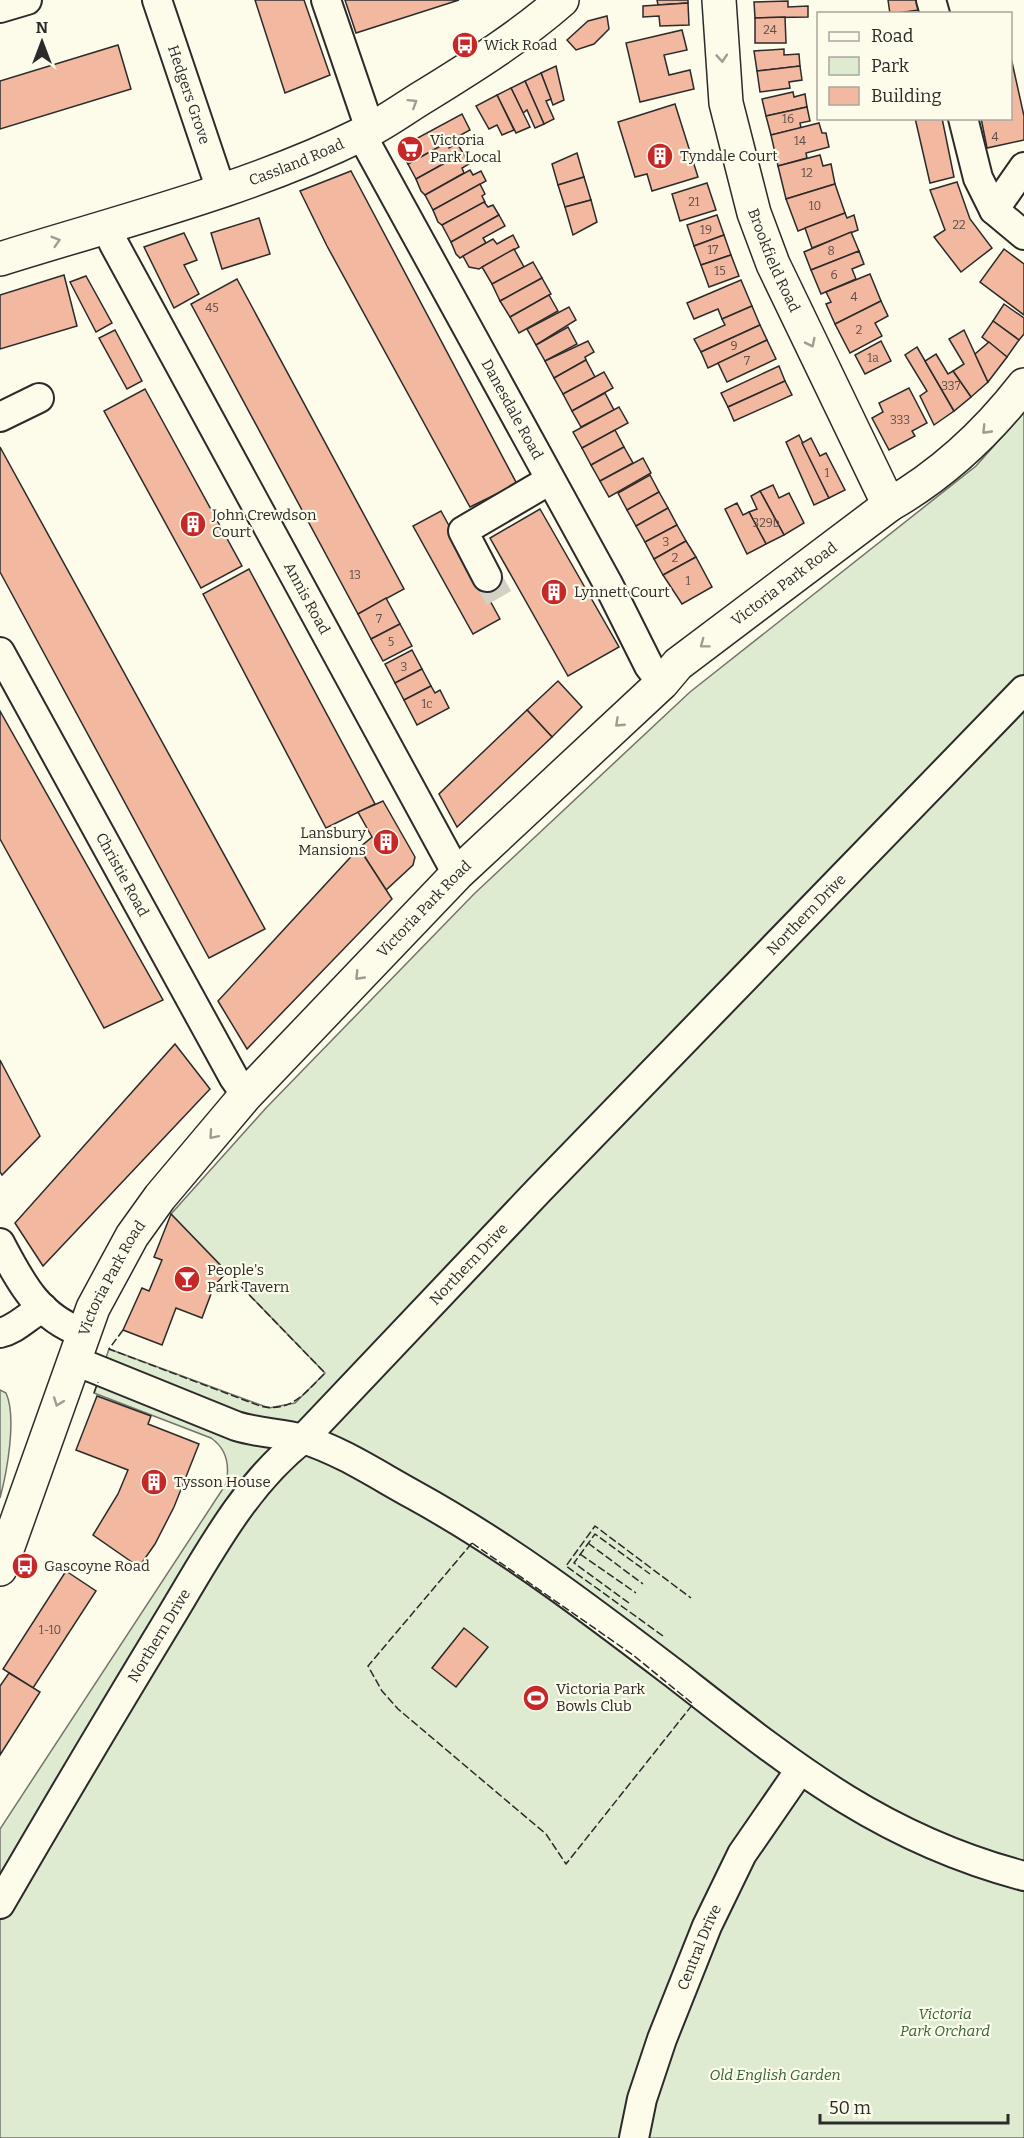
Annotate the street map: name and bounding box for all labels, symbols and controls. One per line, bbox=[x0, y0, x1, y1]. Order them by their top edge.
north arrow bbox=[12, 12, 72, 72]
legend bbox=[817, 12, 1012, 120]
text: N bbox=[36, 18, 48, 37]
house number: 24 bbox=[763, 23, 777, 37]
text: Road bbox=[871, 25, 914, 47]
bus stop icon: Wick Road bbox=[450, 30, 480, 60]
place label: Wick Road bbox=[484, 36, 557, 54]
street label: Hedgers Grove bbox=[164, 43, 214, 147]
one-way arrow bbox=[716, 54, 729, 63]
text: Park bbox=[871, 55, 910, 77]
text: Building bbox=[871, 85, 942, 107]
one-way arrow bbox=[407, 99, 417, 111]
house number: 16 bbox=[782, 112, 794, 126]
house number: 4 bbox=[991, 130, 999, 144]
place label: Victoria Park Local bbox=[430, 131, 501, 166]
supermarket icon: Victoria Park Local bbox=[395, 134, 425, 164]
house number: 14 bbox=[794, 134, 806, 148]
street label: Cassland Road bbox=[247, 135, 347, 189]
building icon: Tyndale Court bbox=[645, 141, 675, 171]
place label: Tyndale Court bbox=[680, 147, 778, 165]
house number: 12 bbox=[801, 166, 813, 180]
house number: 21 bbox=[688, 195, 700, 209]
house number: 10 bbox=[809, 199, 821, 213]
street label: Brookfield Road bbox=[744, 206, 804, 315]
house number: 22 bbox=[952, 218, 966, 232]
house number: 19 bbox=[700, 223, 712, 237]
one-way arrow bbox=[50, 236, 61, 249]
house number: 17 bbox=[708, 243, 718, 257]
house number: 8 bbox=[827, 244, 835, 258]
house number: 15 bbox=[714, 264, 726, 278]
house number: 6 bbox=[830, 268, 838, 282]
house number: 4 bbox=[850, 290, 858, 304]
house number: 45 bbox=[205, 301, 219, 315]
house number: 2 bbox=[856, 323, 862, 337]
one-way arrow bbox=[803, 336, 815, 347]
house number: 9 bbox=[730, 339, 738, 353]
house number: 1a bbox=[867, 351, 879, 365]
house number: 7 bbox=[744, 354, 750, 368]
street label: Danesdale Road bbox=[477, 356, 547, 462]
house number: 337 bbox=[941, 379, 961, 393]
house number: 333 bbox=[890, 413, 910, 427]
one-way arrow bbox=[983, 422, 994, 433]
house number: 1 bbox=[825, 466, 830, 480]
place label: John Crewdson Court bbox=[211, 506, 317, 541]
building icon: John Crewdson Court bbox=[178, 509, 208, 539]
house number: 329b bbox=[752, 516, 780, 530]
house number: 3 bbox=[663, 535, 670, 549]
street label: Victoria Park Road bbox=[728, 538, 841, 630]
house number: 2 bbox=[672, 551, 678, 565]
street label: Annis Road bbox=[280, 559, 334, 637]
house number: 13 bbox=[349, 568, 361, 582]
house number: 1 bbox=[686, 574, 691, 588]
building icon: Lynnett Court bbox=[539, 577, 569, 607]
place label: Lynnett Court bbox=[574, 583, 670, 601]
house number: 7 bbox=[376, 612, 382, 626]
house number: 5 bbox=[388, 635, 394, 649]
one-way arrow bbox=[700, 637, 711, 648]
house number: 3 bbox=[401, 660, 408, 674]
house number: 1c bbox=[421, 697, 433, 711]
one-way arrow bbox=[616, 716, 626, 727]
place label: Lansbury Mansions bbox=[298, 824, 366, 859]
building icon: Lansbury Mansions bbox=[371, 827, 401, 857]
street label: Christie Road bbox=[92, 829, 153, 920]
street label: Victoria Park Road bbox=[373, 857, 475, 961]
street label: Northern Drive bbox=[763, 870, 850, 959]
one-way arrow bbox=[356, 969, 367, 980]
one-way arrow bbox=[209, 1128, 220, 1139]
street label: Victoria Park Road bbox=[75, 1217, 149, 1338]
street label: Northern Drive bbox=[426, 1220, 512, 1309]
place label: People's Park Tavern bbox=[207, 1261, 290, 1296]
bar icon: People's Park Tavern bbox=[172, 1264, 202, 1294]
one-way arrow bbox=[53, 1396, 66, 1407]
building icon: Tysson House bbox=[139, 1467, 169, 1497]
place label: Tysson House bbox=[174, 1473, 271, 1491]
bus stop icon: Gascoyne Road bbox=[10, 1551, 40, 1581]
place label: Gascoyne Road bbox=[44, 1557, 150, 1575]
street label: Northern Drive bbox=[124, 1586, 194, 1686]
house number: 1-10 bbox=[39, 1623, 61, 1637]
place label: Victoria Park Bowls Club bbox=[556, 1680, 646, 1715]
sports icon: Victoria Park Bowls Club bbox=[521, 1683, 551, 1713]
street label: Central Drive bbox=[673, 1901, 725, 1993]
park label: Victoria Park Orchard bbox=[900, 2005, 990, 2040]
park label: Old English Garden bbox=[709, 2066, 841, 2084]
scale bar bbox=[820, 2087, 1008, 2125]
text: 50 m bbox=[829, 2097, 871, 2119]

